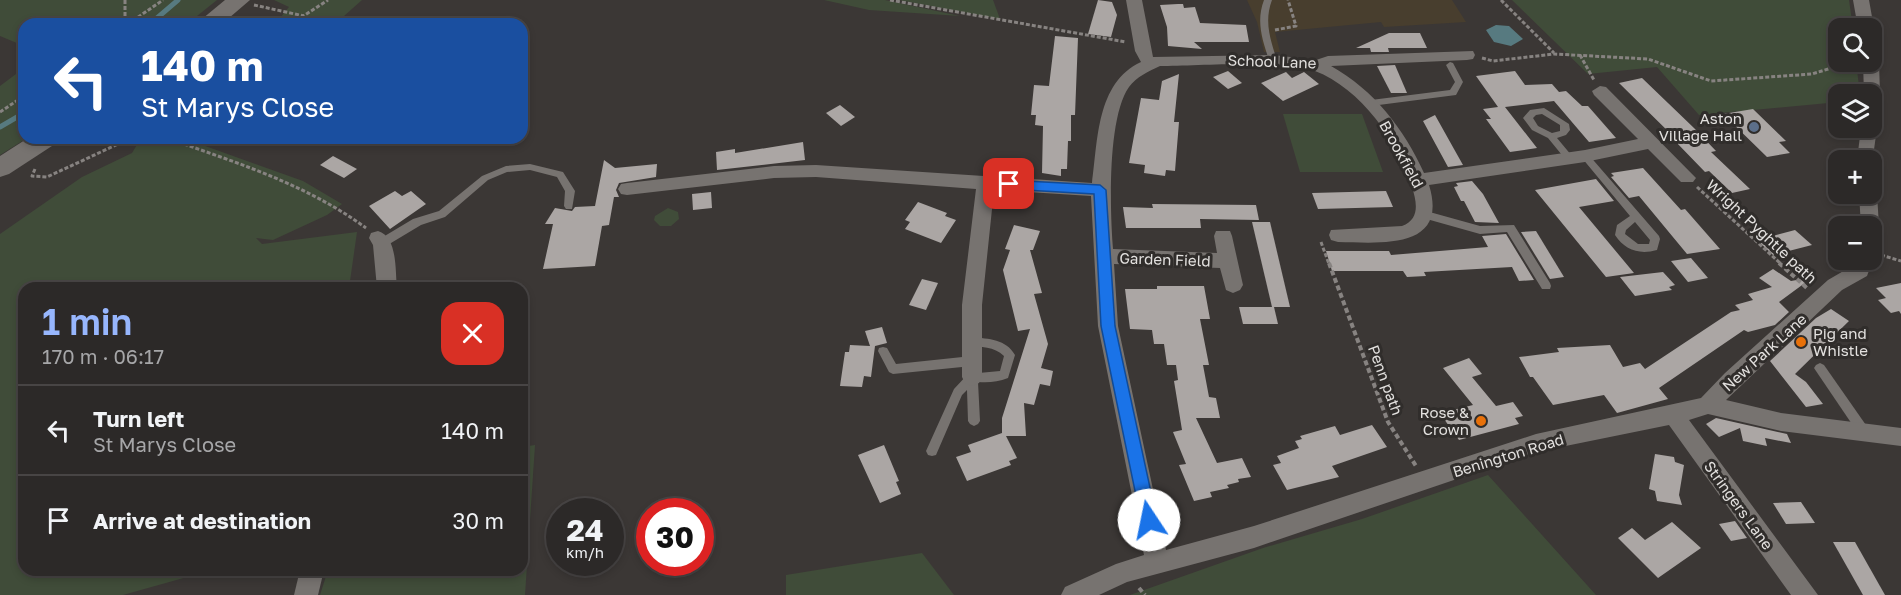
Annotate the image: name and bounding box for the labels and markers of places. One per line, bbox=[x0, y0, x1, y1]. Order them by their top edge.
place label: Aston Village Hall bbox=[1659, 109, 1742, 144]
marker: Aston Village Hall bbox=[1747, 120, 1761, 134]
pin bbox=[983, 158, 1034, 209]
place label: Pig and Whistle bbox=[1813, 324, 1868, 359]
marker: Pig and Whistle bbox=[1794, 335, 1808, 349]
place label: Rose & Crown bbox=[1419, 403, 1469, 438]
marker: Rose & Crown bbox=[1474, 414, 1488, 428]

